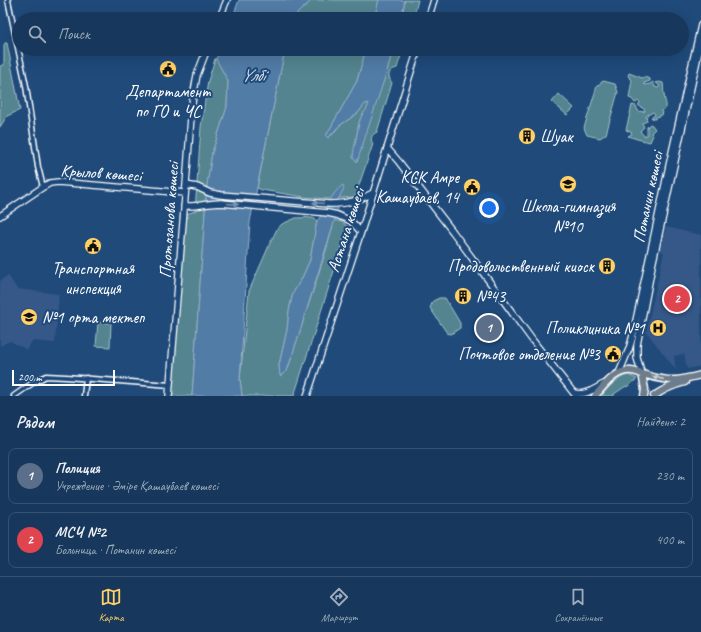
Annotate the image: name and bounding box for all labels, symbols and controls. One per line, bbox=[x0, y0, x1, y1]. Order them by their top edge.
search box bbox=[12, 12, 689, 56]
icon: search bbox=[26, 23, 48, 45]
text: Поиск bbox=[58, 25, 90, 44]
public building icon: Департамент по ГО и ЧС bbox=[158, 59, 178, 79]
water label: Үлбі bbox=[241, 64, 269, 86]
place label: Департамент по ГО и ЧС bbox=[126, 81, 211, 122]
building icon: Шуак bbox=[517, 126, 537, 146]
place label: Шуак bbox=[540, 126, 574, 147]
street label: Потанин көшесі bbox=[628, 148, 668, 245]
street label: Протозанова көшесі bbox=[154, 159, 184, 279]
street label: Крылов көшесі bbox=[60, 160, 144, 186]
place label: КСК Амре Кашаубаев, 14 bbox=[376, 167, 461, 208]
school or university icon: Школа-гимназия №10 bbox=[558, 174, 578, 194]
public building icon: КСК Амре Кашаубаев, 14 bbox=[462, 177, 482, 197]
street label: Астана көшесі bbox=[323, 184, 370, 275]
place label: Школа-гимназия №10 bbox=[521, 196, 616, 237]
your location bbox=[479, 198, 499, 218]
one-way arrow bbox=[312, 200, 324, 207]
one-way arrow bbox=[227, 201, 239, 208]
public building icon: Транспортная инспекция bbox=[83, 236, 103, 256]
place label: Продовольственный киоск bbox=[448, 256, 596, 277]
building icon: Продовольственный киоск bbox=[597, 256, 617, 276]
place label: Транспортная инспекция bbox=[52, 258, 135, 299]
pin: 2 bbox=[664, 284, 690, 314]
building icon: №43 bbox=[453, 286, 473, 306]
place label: №43 bbox=[476, 286, 507, 307]
school or university icon: №1 орта мектеп bbox=[19, 307, 39, 327]
place label: №1 орта мектеп bbox=[42, 307, 145, 328]
pin: 1 bbox=[476, 313, 502, 343]
place label: Поликлиника №1 bbox=[546, 318, 646, 339]
hospital icon: Поликлиника №1 bbox=[648, 318, 668, 338]
place label: Почтовое отделение №3 bbox=[458, 344, 601, 365]
public building icon: Почтовое отделение №3 bbox=[603, 344, 623, 364]
scale bar bbox=[12, 368, 115, 387]
text: 200 m bbox=[18, 370, 42, 384]
one-way arrow bbox=[651, 375, 664, 381]
text: Рядом bbox=[16, 412, 54, 433]
text: Найдено: 2 bbox=[637, 414, 685, 430]
text: Полиция bbox=[55, 459, 100, 478]
text: 1 bbox=[27, 468, 33, 484]
text: 230 m bbox=[656, 468, 684, 484]
text: Учреждение · Әміре Қашаубаев көшесі bbox=[55, 478, 218, 494]
text: МСЧ №2 bbox=[55, 523, 106, 542]
text: 2 bbox=[27, 532, 33, 548]
text: 400 m bbox=[656, 532, 684, 548]
text: Больница · Потанин көшесі bbox=[55, 542, 176, 558]
tab: Карта bbox=[99, 586, 124, 624]
tab: Маршрут bbox=[321, 586, 357, 624]
tab: Сохранённые bbox=[555, 586, 602, 624]

